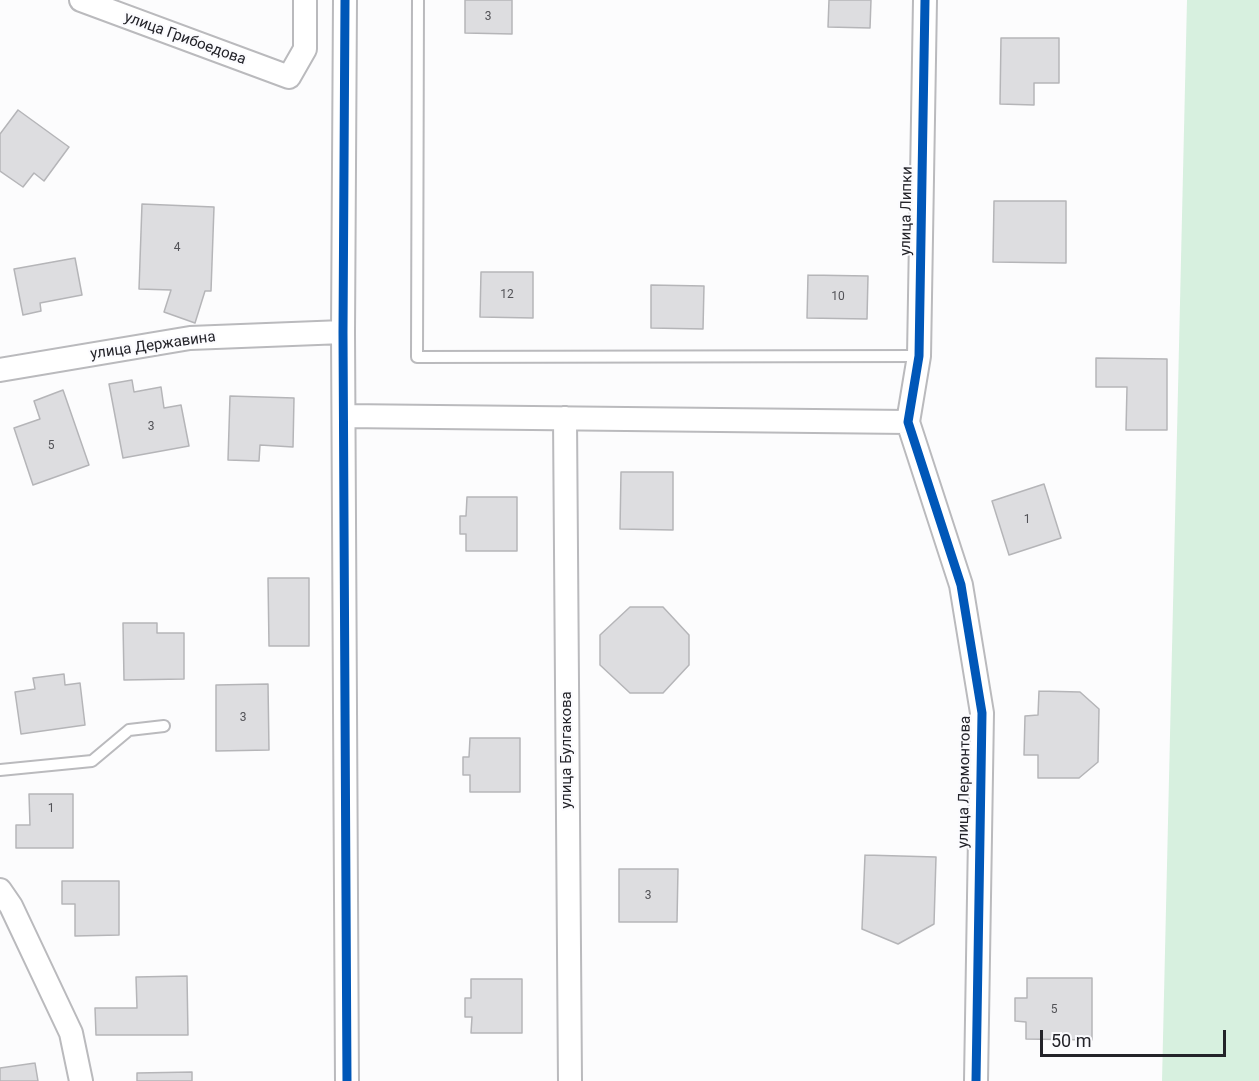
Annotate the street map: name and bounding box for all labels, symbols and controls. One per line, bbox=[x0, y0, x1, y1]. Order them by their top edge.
street label: улица Грибоедова bbox=[122, 9, 248, 69]
house number: 3 bbox=[485, 10, 491, 24]
street label: улица Липки bbox=[897, 166, 917, 256]
house number: 4 bbox=[174, 241, 180, 255]
house number: 12 bbox=[500, 288, 514, 302]
house number: 10 bbox=[831, 290, 845, 304]
street label: улица Державина bbox=[89, 328, 217, 364]
house number: 3 bbox=[148, 420, 154, 434]
house number: 5 bbox=[48, 439, 54, 453]
house number: 1 bbox=[1024, 513, 1030, 527]
street label: улица Булгакова bbox=[558, 691, 576, 809]
house number: 3 bbox=[240, 711, 246, 725]
street label: улица Лермонтова bbox=[955, 716, 975, 848]
house number: 1 bbox=[48, 802, 54, 816]
house number: 3 bbox=[645, 889, 651, 903]
house number: 5 bbox=[1051, 1003, 1057, 1017]
scale bar bbox=[1043, 1018, 1229, 1056]
text: 50 m bbox=[1051, 1030, 1091, 1051]

